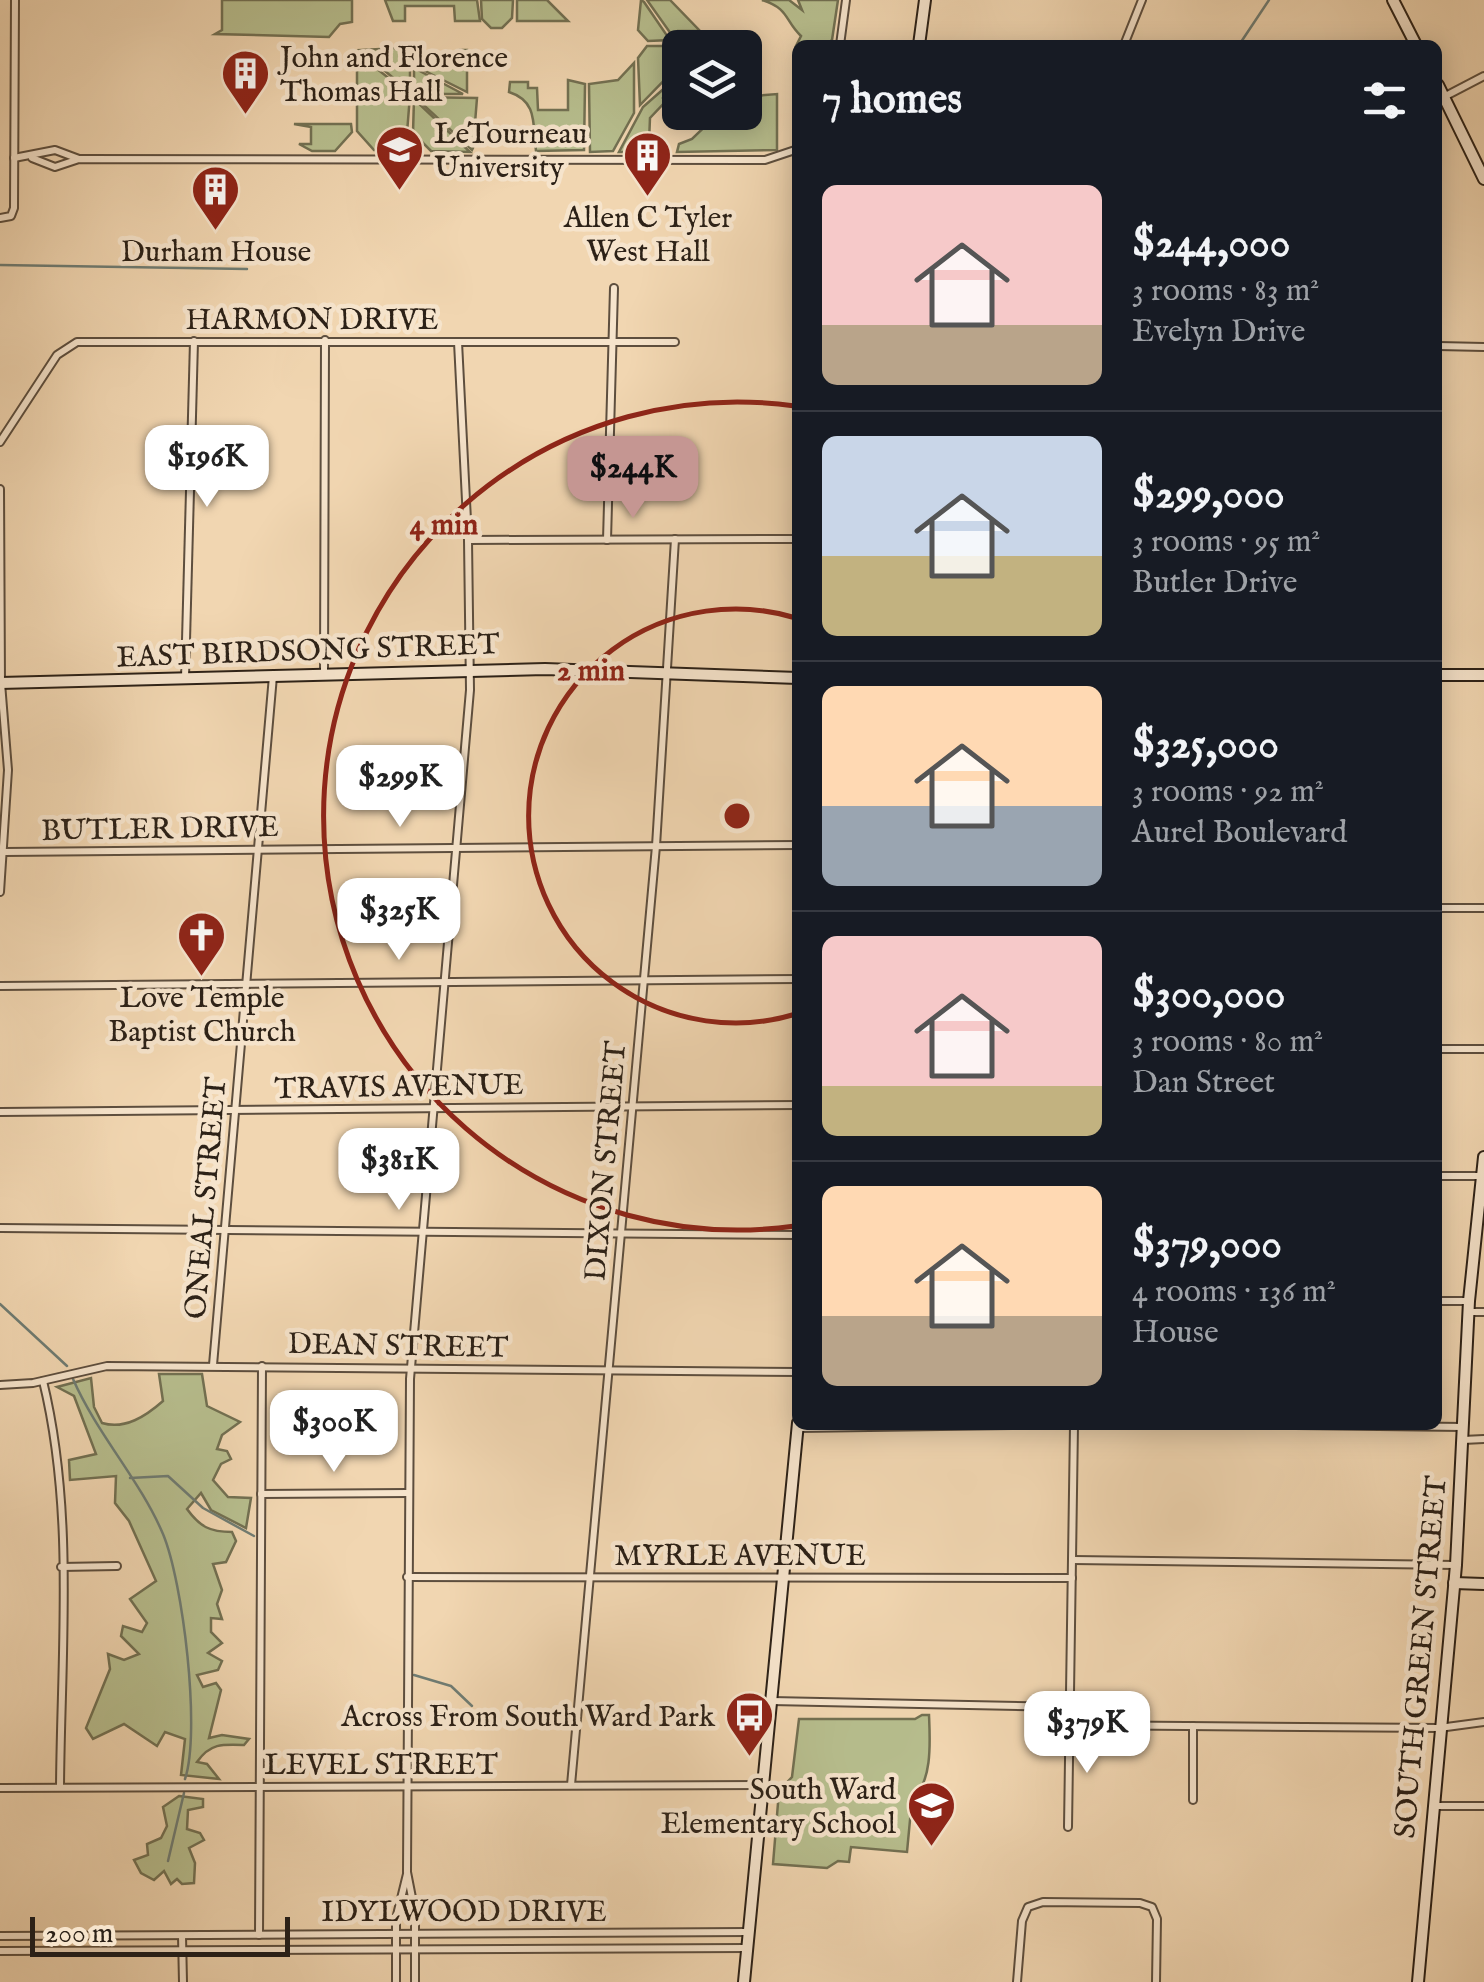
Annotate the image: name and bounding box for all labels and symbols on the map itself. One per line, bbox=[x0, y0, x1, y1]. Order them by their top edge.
place label: John and Florence Thomas Hall bbox=[277, 40, 508, 112]
building icon: John and Florence Thomas Hall bbox=[219, 48, 271, 116]
place label: LeTourneau University bbox=[434, 116, 587, 188]
school or university icon: LeTourneau University bbox=[373, 124, 425, 192]
building icon: Allen C Tyler West Hall bbox=[622, 130, 674, 198]
building icon: Durham House bbox=[190, 164, 242, 232]
place label: Allen C Tyler West Hall bbox=[563, 200, 732, 272]
place label: Durham House bbox=[121, 234, 311, 272]
street label: HARMON DRIVE bbox=[185, 302, 439, 340]
pin: $196K bbox=[137, 425, 277, 510]
pin: $244K bbox=[563, 436, 703, 521]
text: 4 min bbox=[410, 507, 478, 545]
street label: EAST BIRDSONG STREET bbox=[116, 626, 500, 678]
text: 2 min bbox=[557, 653, 625, 691]
pin: $299K bbox=[330, 745, 470, 830]
centre of rings bbox=[719, 798, 755, 834]
street label: BUTLER DRIVE bbox=[41, 809, 279, 851]
pin: $325K bbox=[329, 878, 469, 963]
church icon: Love Temple Baptist Church bbox=[176, 910, 228, 978]
place label: Love Temple Baptist Church bbox=[108, 980, 296, 1052]
street label: DIXON STREET bbox=[578, 1040, 636, 1283]
street label: TRAVIS AVENUE bbox=[274, 1067, 524, 1109]
street label: ONEAL STREET bbox=[177, 1075, 237, 1321]
pin: $381K bbox=[329, 1128, 469, 1213]
street label: DEAN STREET bbox=[287, 1326, 509, 1368]
pin: $300K bbox=[264, 1390, 404, 1475]
street label: SOUTH GREEN STREET bbox=[1387, 1474, 1457, 1840]
street label: MYRLE AVENUE bbox=[614, 1538, 866, 1576]
bus stop icon: Across From South Ward Park bbox=[724, 1690, 776, 1758]
pin: $379K bbox=[1017, 1691, 1157, 1776]
place label: Across From South Ward Park bbox=[340, 1699, 716, 1737]
street label: LEVEL STREET bbox=[264, 1747, 498, 1785]
place label: South Ward Elementary School bbox=[660, 1772, 897, 1844]
school or university icon: South Ward Elementary School bbox=[905, 1780, 957, 1848]
street label: IDYLWOOD DRIVE bbox=[321, 1894, 607, 1932]
scale bar bbox=[30, 1912, 290, 1956]

